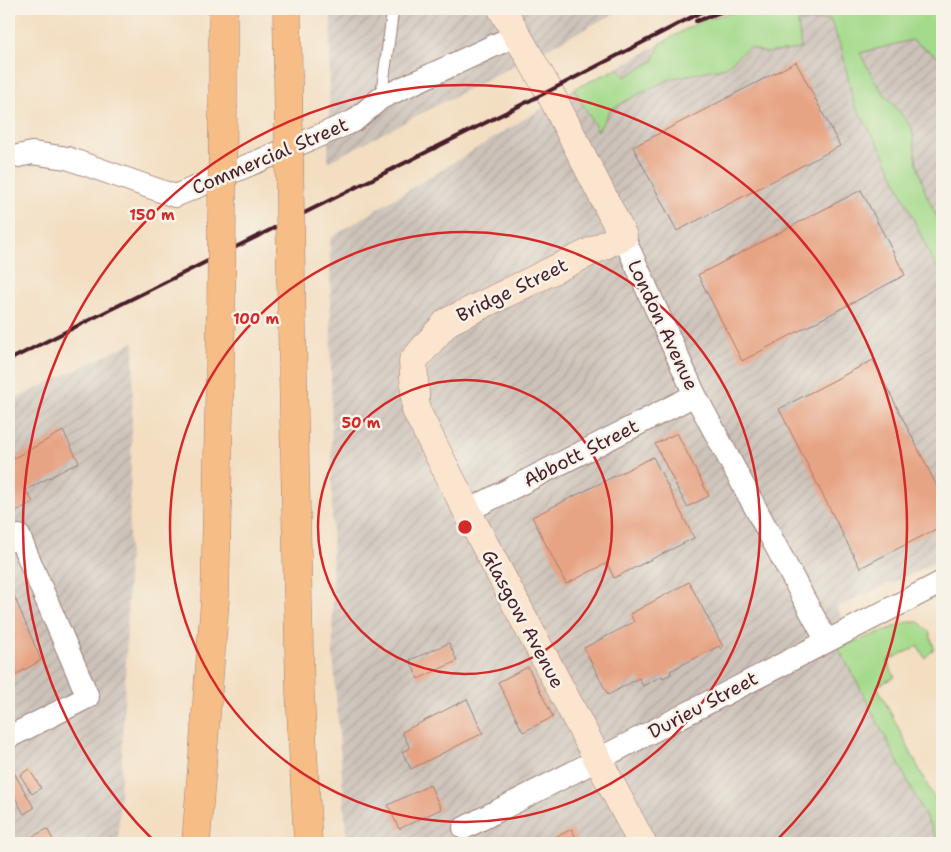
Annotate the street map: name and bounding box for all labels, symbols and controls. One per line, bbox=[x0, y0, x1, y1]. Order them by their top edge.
street label: Commercial Street bbox=[188, 112, 352, 200]
text: 150 m bbox=[129, 205, 175, 225]
street label: Bridge Street bbox=[452, 252, 572, 328]
street label: London Avenue bbox=[622, 256, 704, 394]
text: 100 m bbox=[233, 309, 279, 329]
text: 50 m bbox=[342, 413, 381, 433]
street label: Abbott Street bbox=[519, 413, 643, 493]
centre of rings bbox=[456, 518, 474, 536]
street label: Glasgow Avenue bbox=[476, 545, 570, 693]
street label: Durieu Street bbox=[644, 666, 762, 744]

